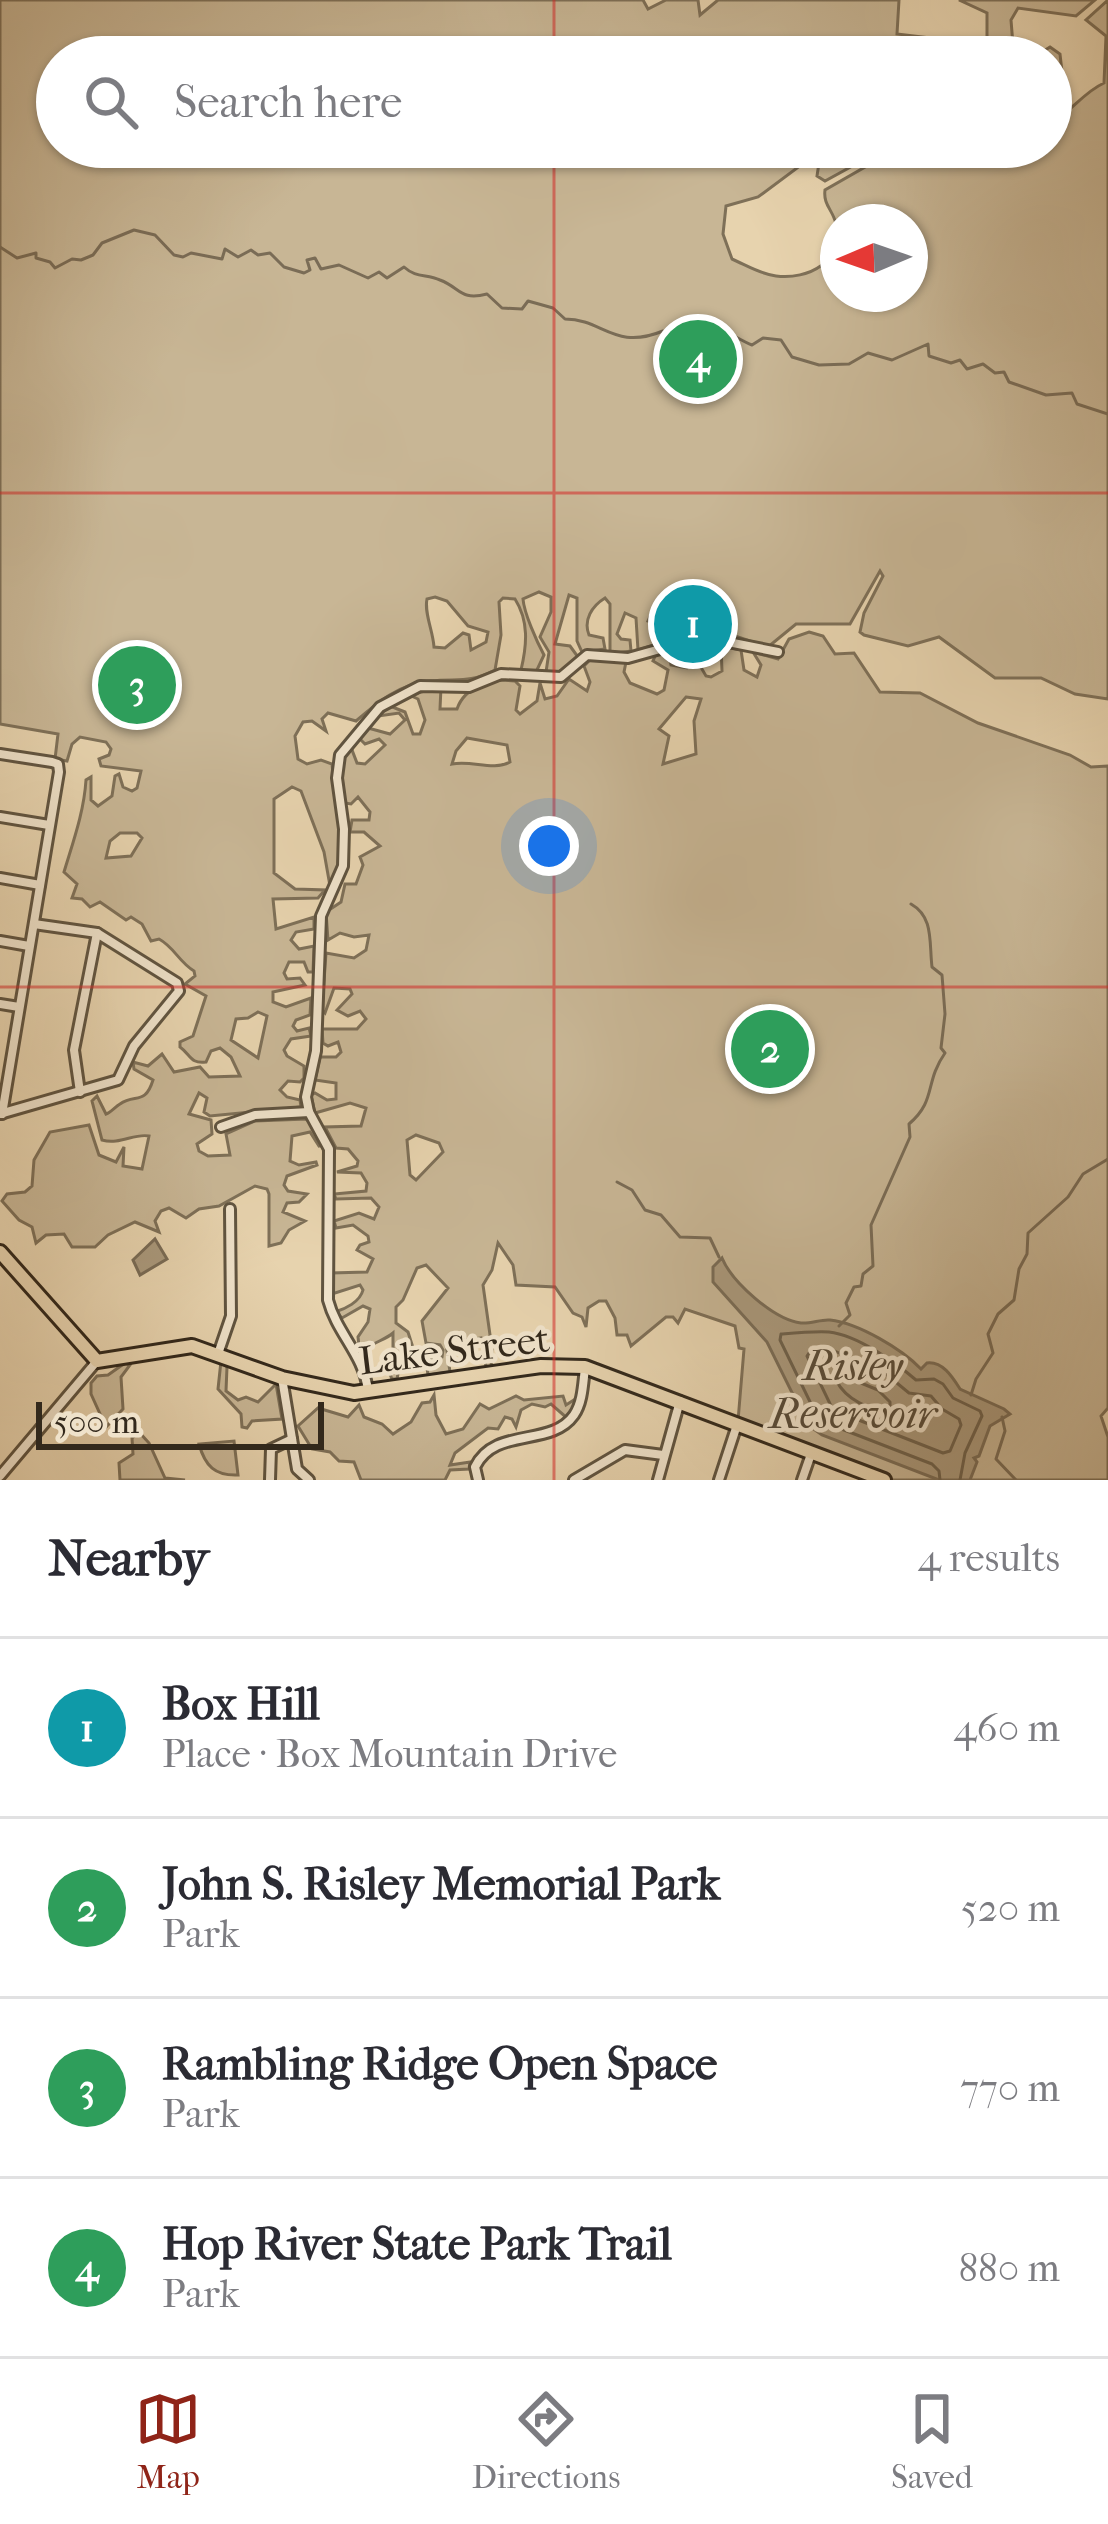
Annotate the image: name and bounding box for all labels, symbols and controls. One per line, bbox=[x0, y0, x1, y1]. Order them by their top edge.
search box bbox=[36, 36, 1072, 168]
icon: search bbox=[78, 69, 144, 135]
text: Search here bbox=[174, 76, 402, 129]
north arrow bbox=[820, 204, 928, 312]
pin: 4 bbox=[659, 314, 737, 404]
pin: 1 bbox=[654, 579, 732, 669]
pin: 3 bbox=[98, 640, 176, 730]
your location bbox=[519, 816, 579, 876]
pin: 2 bbox=[731, 1004, 809, 1094]
street label: Lake Street bbox=[356, 1315, 552, 1385]
water label: Risley Reservoir bbox=[767, 1342, 940, 1439]
scale bar bbox=[36, 1396, 324, 1449]
text: 500 m bbox=[54, 1403, 139, 1442]
text: Nearby bbox=[48, 1528, 209, 1588]
text: 4 results bbox=[918, 1535, 1060, 1581]
text: Box Hill bbox=[162, 1678, 320, 1731]
text: 1 bbox=[80, 1705, 94, 1751]
text: 460 m bbox=[954, 1705, 1060, 1751]
text: Place · Box Mountain Drive bbox=[162, 1731, 617, 1777]
text: John S. Risley Memorial Park bbox=[162, 1858, 720, 1911]
text: 2 bbox=[77, 1885, 97, 1931]
text: 520 m bbox=[961, 1885, 1060, 1931]
text: Park bbox=[162, 1911, 240, 1957]
text: Rambling Ridge Open Space bbox=[162, 2038, 717, 2091]
text: 3 bbox=[79, 2065, 95, 2111]
text: 770 m bbox=[960, 2065, 1060, 2111]
text: Park bbox=[162, 2091, 240, 2137]
text: Hop River State Park Trail bbox=[162, 2218, 672, 2271]
text: 4 bbox=[75, 2245, 99, 2291]
text: 880 m bbox=[959, 2245, 1060, 2291]
text: Park bbox=[162, 2271, 240, 2317]
tab: Map bbox=[135, 2386, 201, 2497]
tab: Directions bbox=[472, 2386, 620, 2497]
tab: Saved bbox=[891, 2386, 973, 2497]

